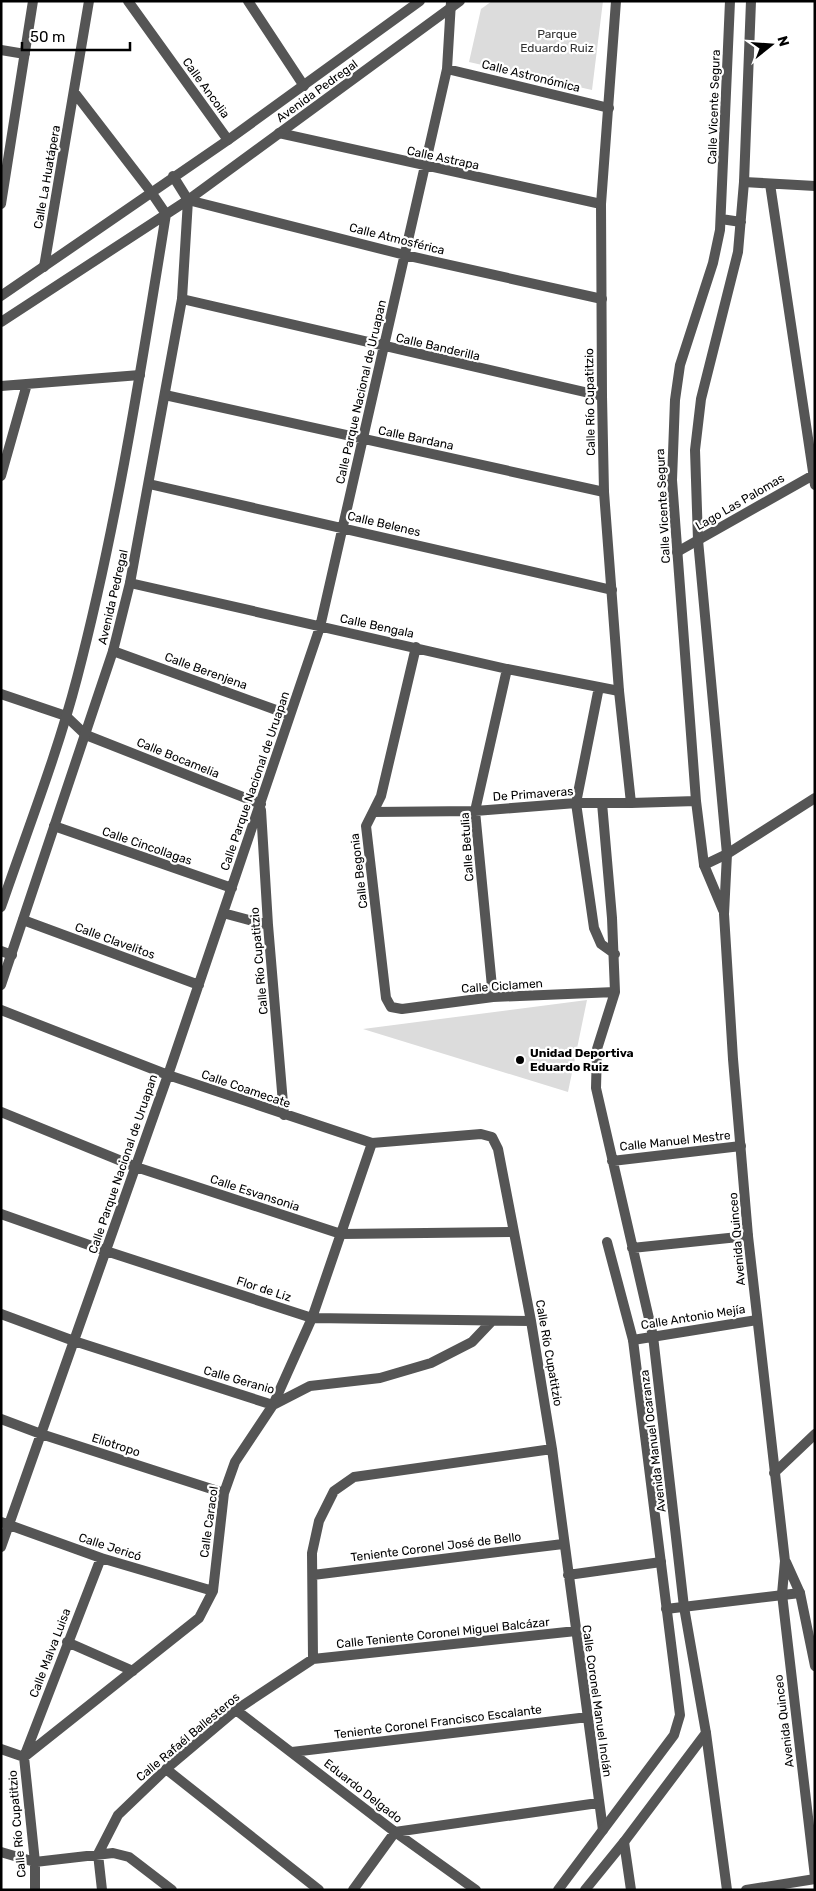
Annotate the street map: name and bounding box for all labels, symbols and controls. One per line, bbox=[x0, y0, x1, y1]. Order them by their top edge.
scale bar bbox=[22, 20, 130, 52]
north arrow bbox=[746, 20, 796, 70]
park label: Parque Eduardo Ruiz bbox=[520, 27, 594, 55]
text: 50 m bbox=[30, 28, 65, 46]
text: N bbox=[773, 34, 793, 49]
street label: Calle Vicente Segura bbox=[705, 49, 723, 165]
street label: Calle Ancolia bbox=[179, 55, 233, 121]
street label: Avenida Pedregal bbox=[274, 57, 360, 125]
street label: Calle Astronómica bbox=[480, 57, 582, 95]
street label: Calle La Huatápera bbox=[31, 124, 63, 230]
street label: Calle Astrapa bbox=[406, 144, 480, 172]
street label: Calle Atmosférica bbox=[348, 220, 446, 258]
street label: Calle Parque Nacional de Uruapan bbox=[333, 299, 389, 485]
street label: Calle Banderilla bbox=[395, 331, 481, 363]
street label: Calle Río Cupatitzio bbox=[582, 348, 598, 456]
street label: Calle Bardana bbox=[377, 423, 455, 453]
street label: Calle Vicente Segura bbox=[653, 448, 673, 564]
street label: Lago Las Palomas bbox=[693, 471, 787, 533]
street label: Calle Belenes bbox=[346, 509, 422, 539]
street label: Avenida Pedregal bbox=[95, 548, 131, 646]
street label: Calle Bengala bbox=[339, 611, 415, 641]
street label: Calle Berenjena bbox=[163, 650, 249, 692]
street label: Calle Parque Nacional de Uruapan bbox=[218, 690, 292, 872]
street label: Calle Bocamelia bbox=[135, 735, 221, 781]
street label: De Primaveras bbox=[492, 784, 574, 804]
street label: Calle Betulia bbox=[458, 812, 476, 882]
street label: Calle Cincollagas bbox=[100, 824, 194, 868]
street label: Calle Begonia bbox=[347, 833, 371, 909]
street label: Calle Río Cupatitzio bbox=[247, 907, 271, 1015]
street label: Calle Clavelitos bbox=[73, 920, 157, 962]
street label: Calle Ciclamen bbox=[461, 976, 543, 996]
place label: Unidad Deportiva Eduardo Ruiz bbox=[530, 1046, 634, 1074]
marker: Unidad Deportiva Eduardo Ruiz bbox=[514, 1054, 526, 1066]
street label: Calle Coamecate bbox=[199, 1067, 293, 1111]
street label: Calle Parque Nacional de Uruapan bbox=[86, 1073, 160, 1255]
street label: Calle Manuel Mestre bbox=[619, 1128, 731, 1154]
street label: Calle Esvansonia bbox=[208, 1172, 302, 1214]
street label: Avenida Quinceo bbox=[726, 1192, 748, 1286]
street label: Flor de Liz bbox=[235, 1274, 293, 1304]
street label: Calle Río Cupatitzio bbox=[533, 1299, 565, 1407]
street label: Calle Antonio Mejía bbox=[640, 1302, 746, 1332]
street label: Calle Geranio bbox=[202, 1363, 276, 1397]
street label: Avenida Manuel Ocaranza bbox=[637, 1369, 669, 1513]
street label: Eliotropo bbox=[90, 1431, 142, 1459]
street label: Calle Caracol bbox=[197, 1485, 221, 1559]
street label: Calle Jericó bbox=[77, 1530, 143, 1564]
street label: Teniente Coronel José de Bello bbox=[350, 1530, 522, 1564]
street label: Calle Malva Luisa bbox=[27, 1606, 73, 1700]
street label: Calle Teniente Coronel Miguel Balcázar bbox=[336, 1615, 551, 1651]
street label: Calle Coronel Manuel Inclán bbox=[579, 1624, 615, 1778]
street label: Avenida Quinceo bbox=[771, 1674, 797, 1768]
street label: Calle Rafaél Ballesteros bbox=[134, 1690, 242, 1784]
street label: Teniente Coronel Francisco Escalante bbox=[333, 1702, 543, 1742]
street label: Eduardo Delgado bbox=[321, 1756, 405, 1826]
street label: Calle Río Cupatitzio bbox=[5, 1770, 29, 1878]

